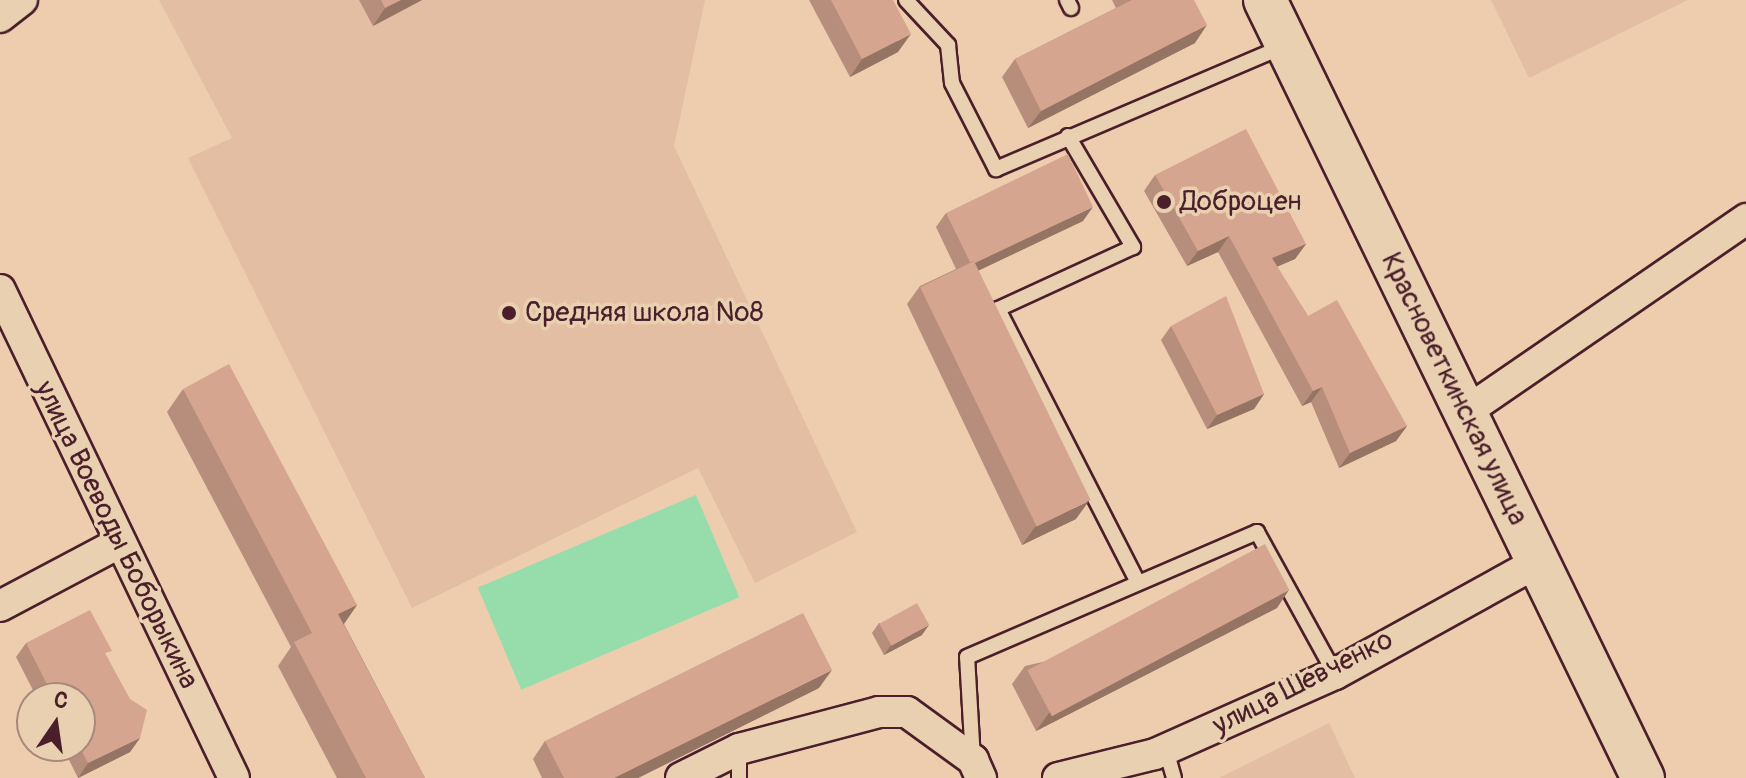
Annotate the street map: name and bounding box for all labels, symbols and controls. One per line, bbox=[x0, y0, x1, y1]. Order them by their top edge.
place label: Доброцен bbox=[1180, 185, 1301, 219]
marker: Доброцен bbox=[1155, 193, 1173, 211]
street label: Красноветкинская улица bbox=[1373, 247, 1535, 531]
place label: Средняя школа №8 bbox=[525, 296, 764, 330]
marker: Средняя школа №8 bbox=[500, 304, 518, 322]
street label: улица Воеводы Боборыкина bbox=[27, 376, 205, 694]
street label: улица Шевченко bbox=[1207, 623, 1399, 743]
north arrow bbox=[16, 682, 96, 762]
text: С bbox=[51, 685, 71, 716]

